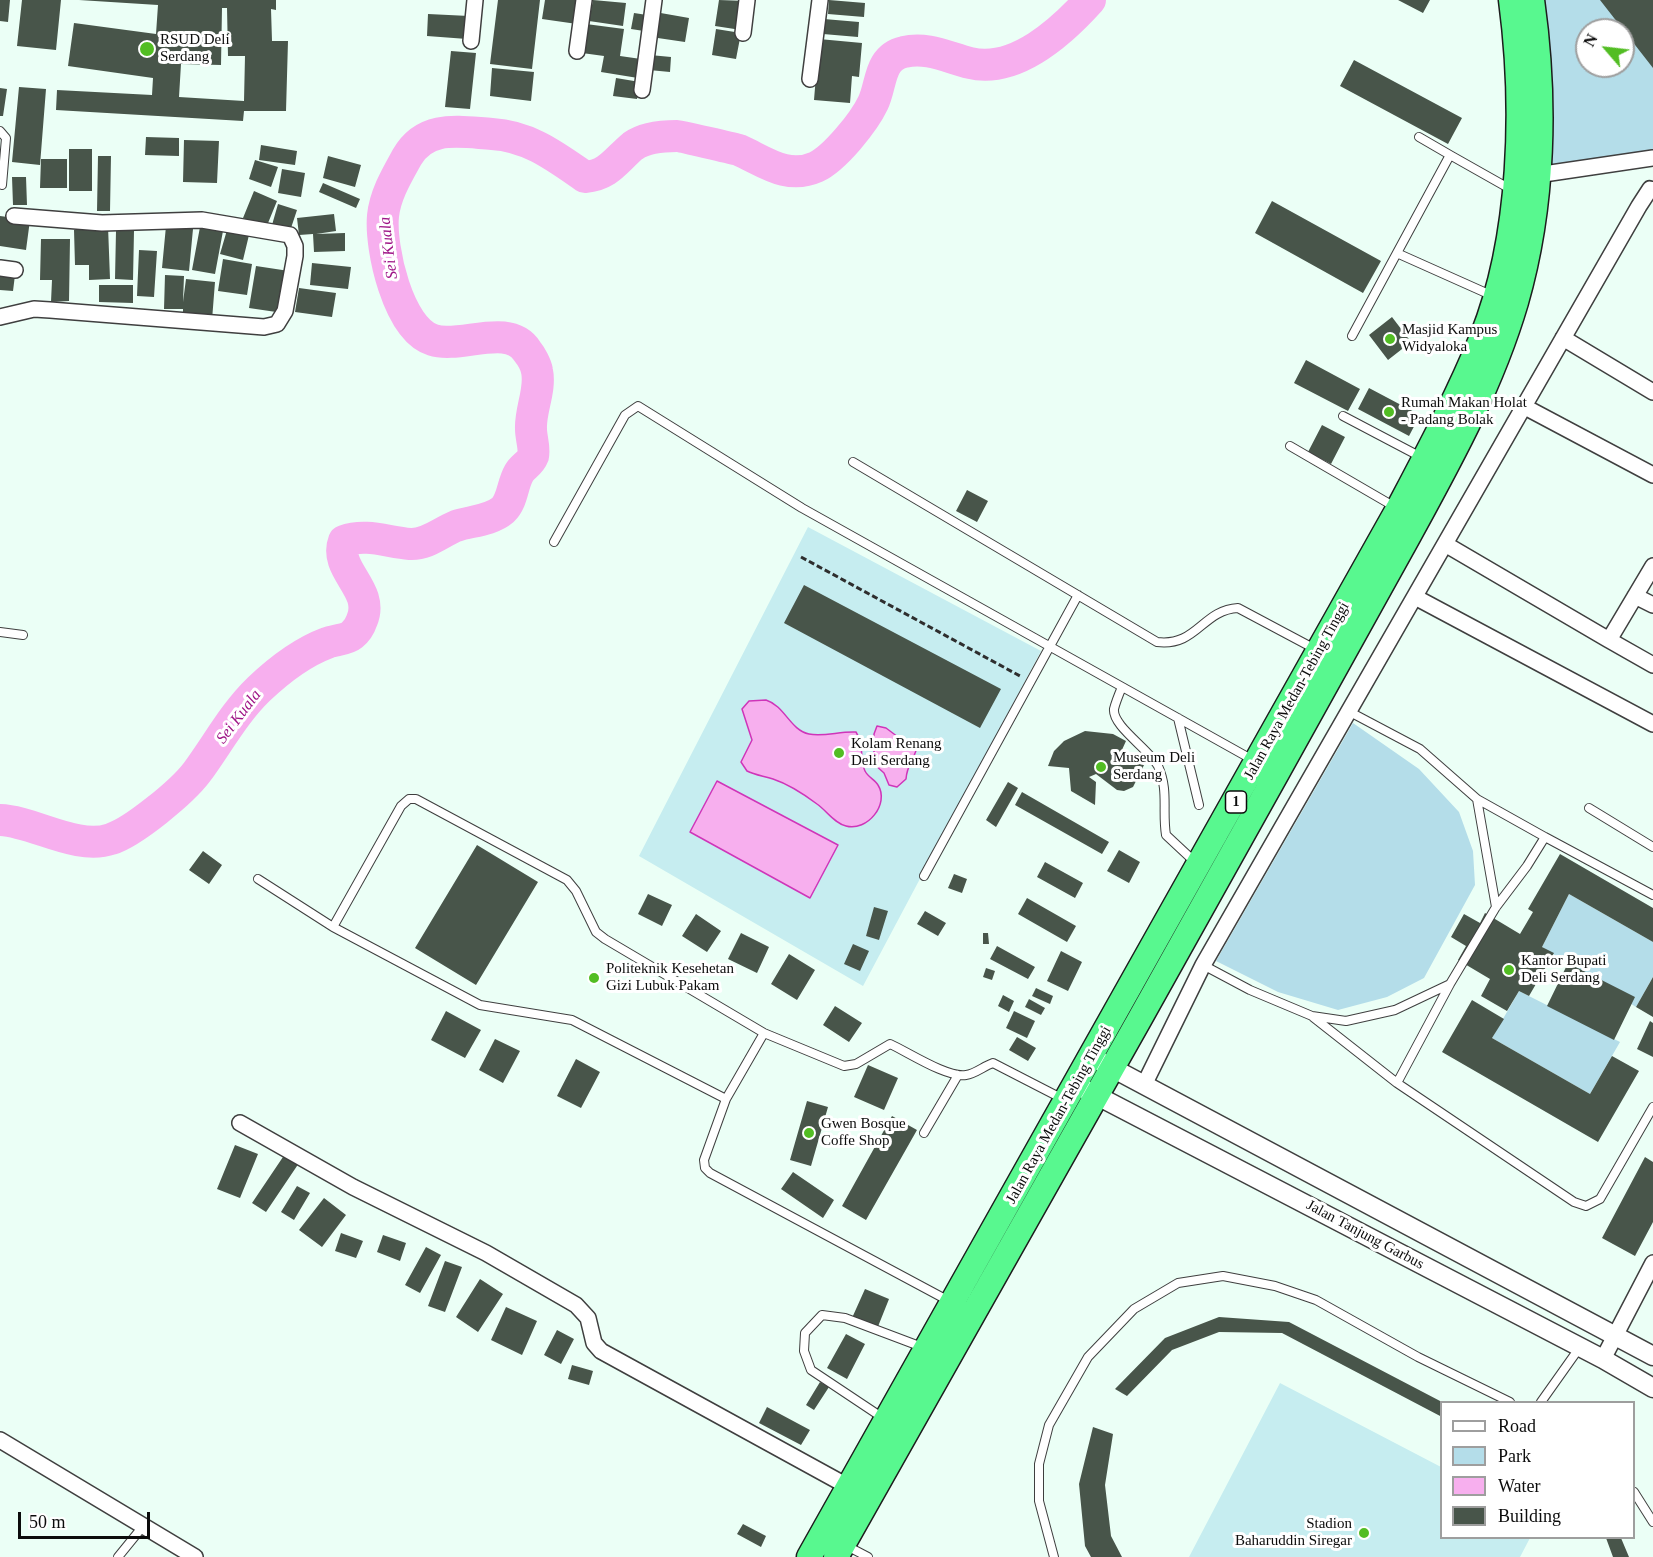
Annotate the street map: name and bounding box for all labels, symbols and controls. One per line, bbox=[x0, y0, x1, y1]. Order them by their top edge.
north arrow bbox=[1575, 18, 1635, 78]
place label: RSUD Deli Serdang bbox=[160, 31, 230, 66]
text: N bbox=[1580, 31, 1601, 49]
marker: RSUD Deli Serdang bbox=[138, 40, 156, 58]
water label: Sei Kuala bbox=[376, 216, 402, 280]
place label: Masjid Kampus Widyaloka bbox=[1402, 321, 1497, 356]
marker: Masjid Kampus Widyaloka bbox=[1383, 332, 1397, 346]
place label: Rumah Makan Holat - Padang Bolak bbox=[1401, 394, 1527, 429]
marker: Rumah Makan Holat - Padang Bolak bbox=[1382, 405, 1396, 419]
street label: Jalan Raya Medan-Tebing Tinggi bbox=[1241, 599, 1353, 783]
water label: Sei Kuala bbox=[212, 686, 266, 748]
place label: Kolam Renang Deli Serdang bbox=[851, 735, 941, 770]
marker: Kolam Renang Deli Serdang bbox=[832, 746, 846, 760]
place label: Museum Deli Serdang bbox=[1113, 749, 1195, 784]
marker: Museum Deli Serdang bbox=[1094, 760, 1108, 774]
road number: 1 bbox=[1226, 791, 1246, 813]
place label: Kantor Bupati Deli Serdang bbox=[1521, 952, 1606, 987]
place label: Politeknik Kesehetan Gizi Lubuk Pakam bbox=[606, 960, 734, 995]
marker: Kantor Bupati Deli Serdang bbox=[1502, 963, 1516, 977]
marker: Politeknik Kesehetan Gizi Lubuk Pakam bbox=[587, 971, 601, 985]
street label: Jalan Raya Medan-Tebing Tinggi bbox=[1003, 1023, 1115, 1207]
place label: Gwen Bosque Coffe Shop bbox=[821, 1115, 906, 1150]
marker: Gwen Bosque Coffe Shop bbox=[802, 1126, 816, 1140]
street label: Jalan Tanjung Garbus bbox=[1303, 1196, 1427, 1274]
legend bbox=[1440, 1401, 1635, 1539]
text: Road bbox=[1498, 1416, 1536, 1436]
text: Park bbox=[1498, 1446, 1531, 1466]
text: Water bbox=[1498, 1476, 1541, 1496]
scale bar bbox=[21, 1500, 153, 1538]
text: Building bbox=[1498, 1506, 1561, 1526]
text: 50 m bbox=[29, 1512, 66, 1532]
place label: Stadion Baharuddin Siregar bbox=[1235, 1515, 1352, 1550]
marker: Stadion Baharuddin Siregar bbox=[1357, 1526, 1371, 1540]

